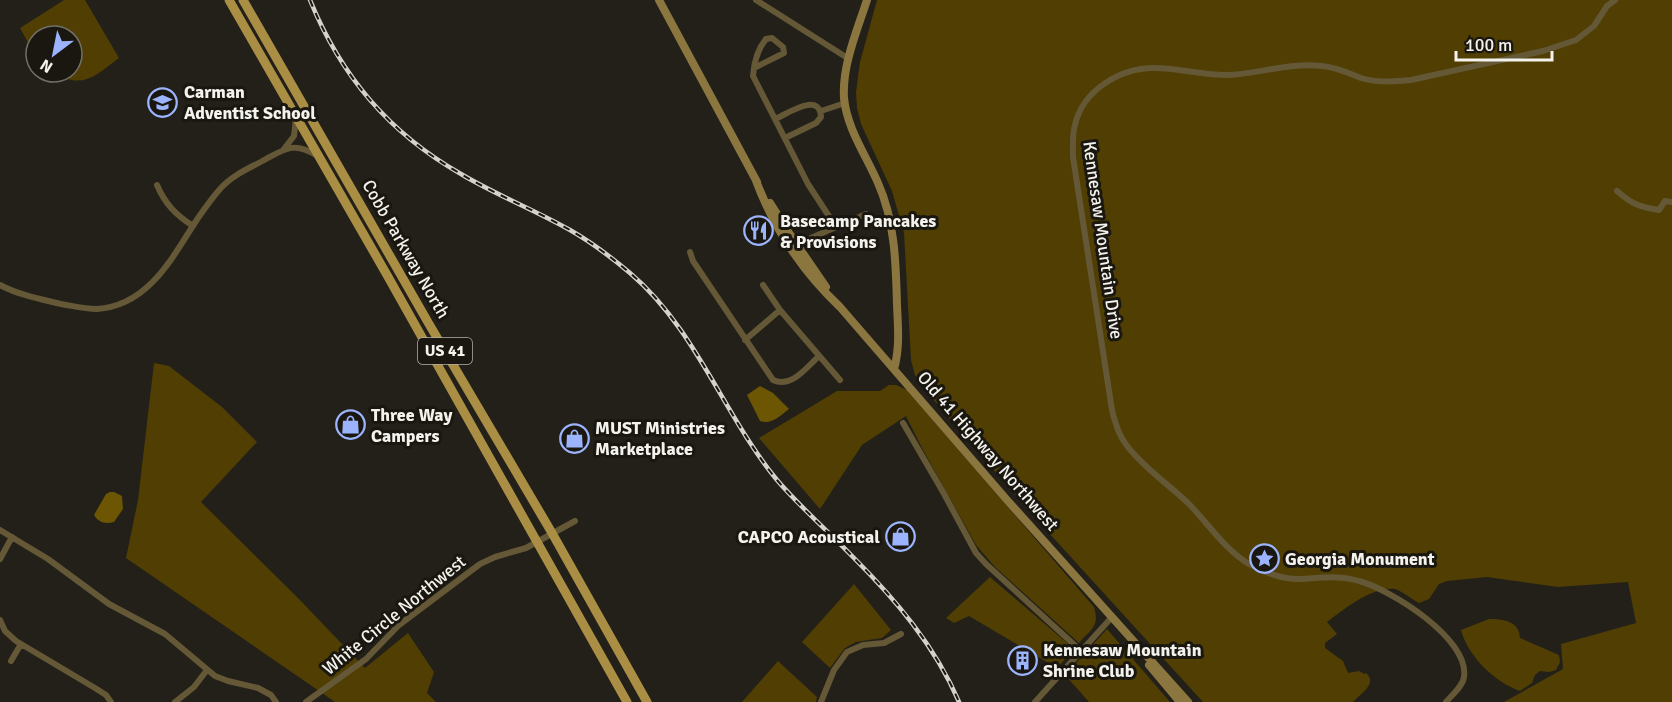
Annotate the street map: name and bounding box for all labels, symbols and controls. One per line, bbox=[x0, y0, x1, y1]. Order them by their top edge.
north arrow bbox=[24, 24, 84, 84]
scale bar bbox=[1456, 24, 1552, 62]
text: 100 m bbox=[1465, 34, 1512, 56]
text: N bbox=[37, 54, 57, 77]
place label: Carman Adventist School bbox=[184, 81, 316, 124]
school or university icon: Carman Adventist School bbox=[147, 86, 179, 118]
street label: Kennesaw Mountain Drive bbox=[1078, 140, 1128, 340]
street label: Cobb Parkway North bbox=[357, 176, 455, 322]
place label: Basecamp Pancakes & Provisions bbox=[780, 210, 936, 253]
restaurant icon: Basecamp Pancakes & Provisions bbox=[743, 215, 775, 247]
road number: US 41 bbox=[418, 338, 472, 364]
street label: Old 41 Highway Northwest bbox=[913, 367, 1063, 535]
place label: Three Way Campers bbox=[371, 404, 452, 447]
shop icon: Three Way Campers bbox=[334, 409, 366, 441]
place label: MUST Ministries Marketplace bbox=[595, 417, 725, 460]
shop icon: MUST Ministries Marketplace bbox=[558, 422, 590, 454]
shop icon: CAPCO Acoustical bbox=[885, 521, 917, 553]
place label: CAPCO Acoustical bbox=[738, 526, 880, 548]
place icon: Georgia Monument bbox=[1248, 543, 1280, 575]
place label: Georgia Monument bbox=[1285, 548, 1435, 570]
street label: White Circle Northwest bbox=[318, 550, 470, 680]
place label: Kennesaw Mountain Shrine Club bbox=[1043, 639, 1202, 682]
building icon: Kennesaw Mountain Shrine Club bbox=[1006, 644, 1038, 676]

